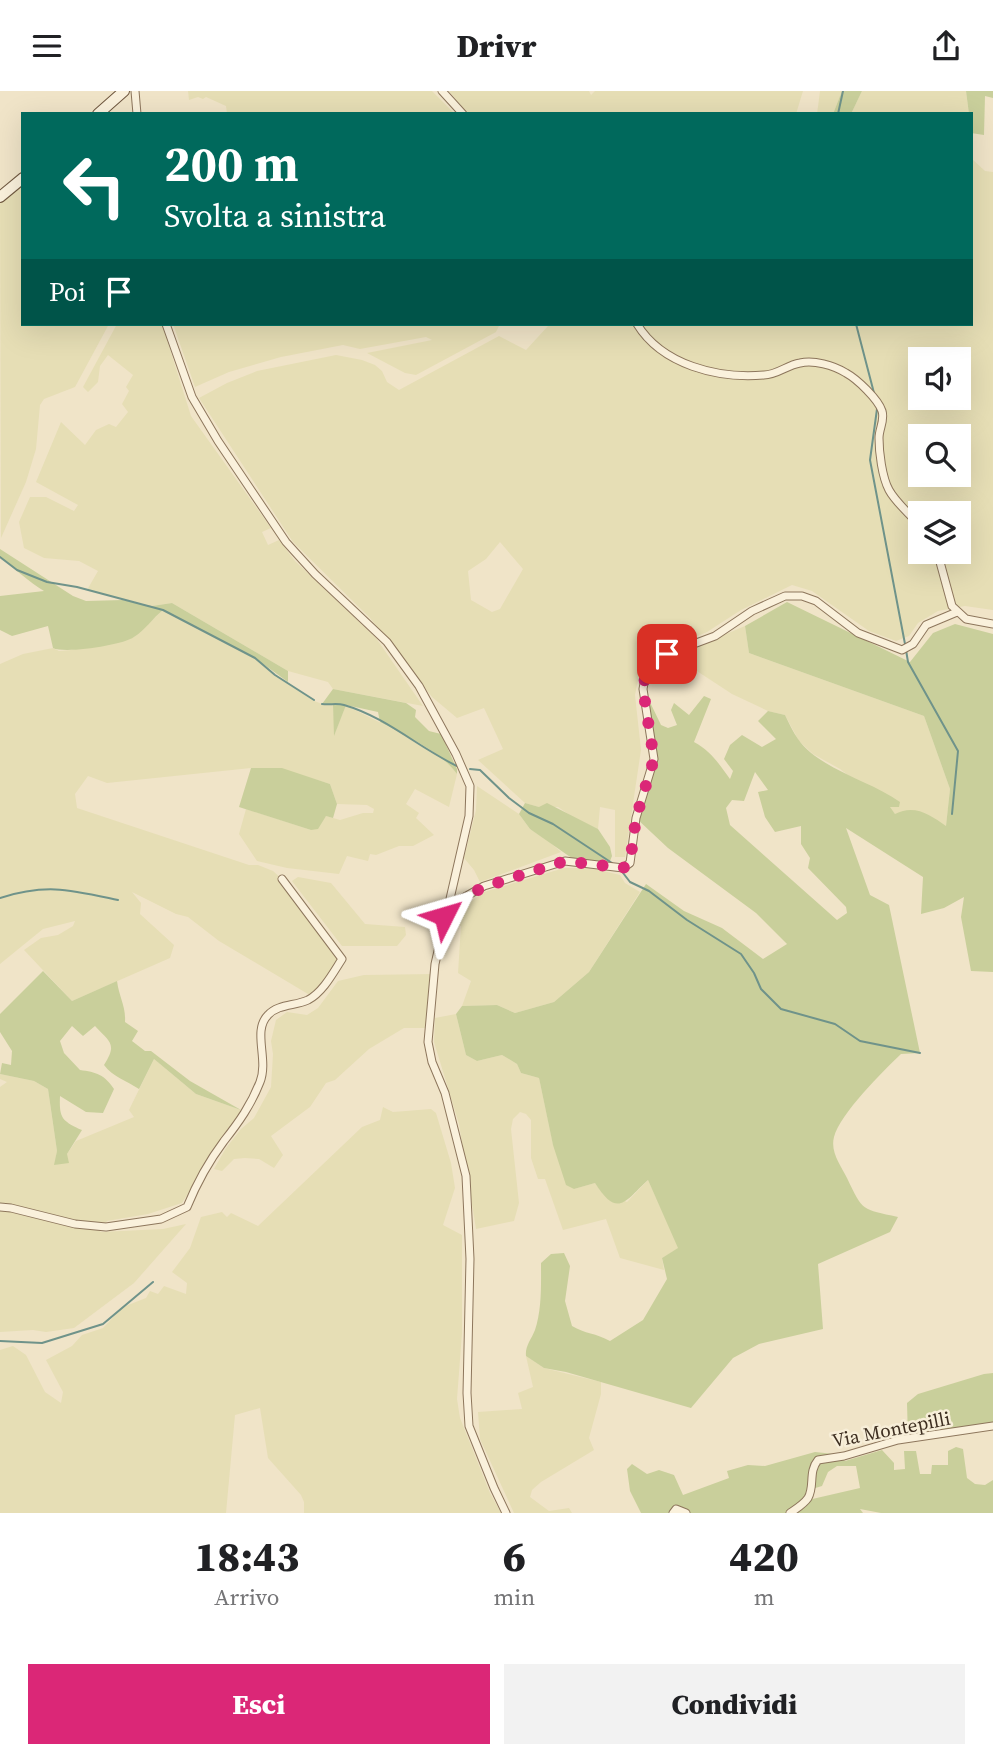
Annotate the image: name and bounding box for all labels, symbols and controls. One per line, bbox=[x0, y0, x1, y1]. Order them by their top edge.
text: Drivr bbox=[457, 24, 536, 68]
icon: menu bbox=[28, 27, 66, 65]
icon: share bbox=[927, 27, 965, 65]
text: 200 m bbox=[164, 130, 299, 197]
icon: left bbox=[49, 140, 140, 231]
text: Svolta a sinistra bbox=[164, 194, 386, 238]
icon: arrive bbox=[100, 273, 138, 311]
text: Poi bbox=[49, 274, 86, 310]
map controls bbox=[908, 347, 971, 564]
button: sound bbox=[908, 347, 971, 410]
button: search bbox=[908, 424, 971, 487]
button: layers bbox=[908, 501, 971, 564]
pin bbox=[637, 624, 697, 684]
icon: arrive bbox=[648, 635, 686, 673]
position arrow bbox=[407, 879, 481, 953]
street label: Via Montepilli bbox=[830, 1405, 953, 1453]
text: 18:43 bbox=[194, 1527, 299, 1585]
text: 6 bbox=[503, 1527, 526, 1585]
text: 420 bbox=[729, 1527, 799, 1585]
text: Arrivo bbox=[214, 1581, 279, 1613]
text: min bbox=[494, 1581, 535, 1613]
text: m bbox=[754, 1581, 774, 1613]
button: Esci bbox=[28, 1664, 490, 1744]
button: Condividi bbox=[504, 1664, 965, 1744]

